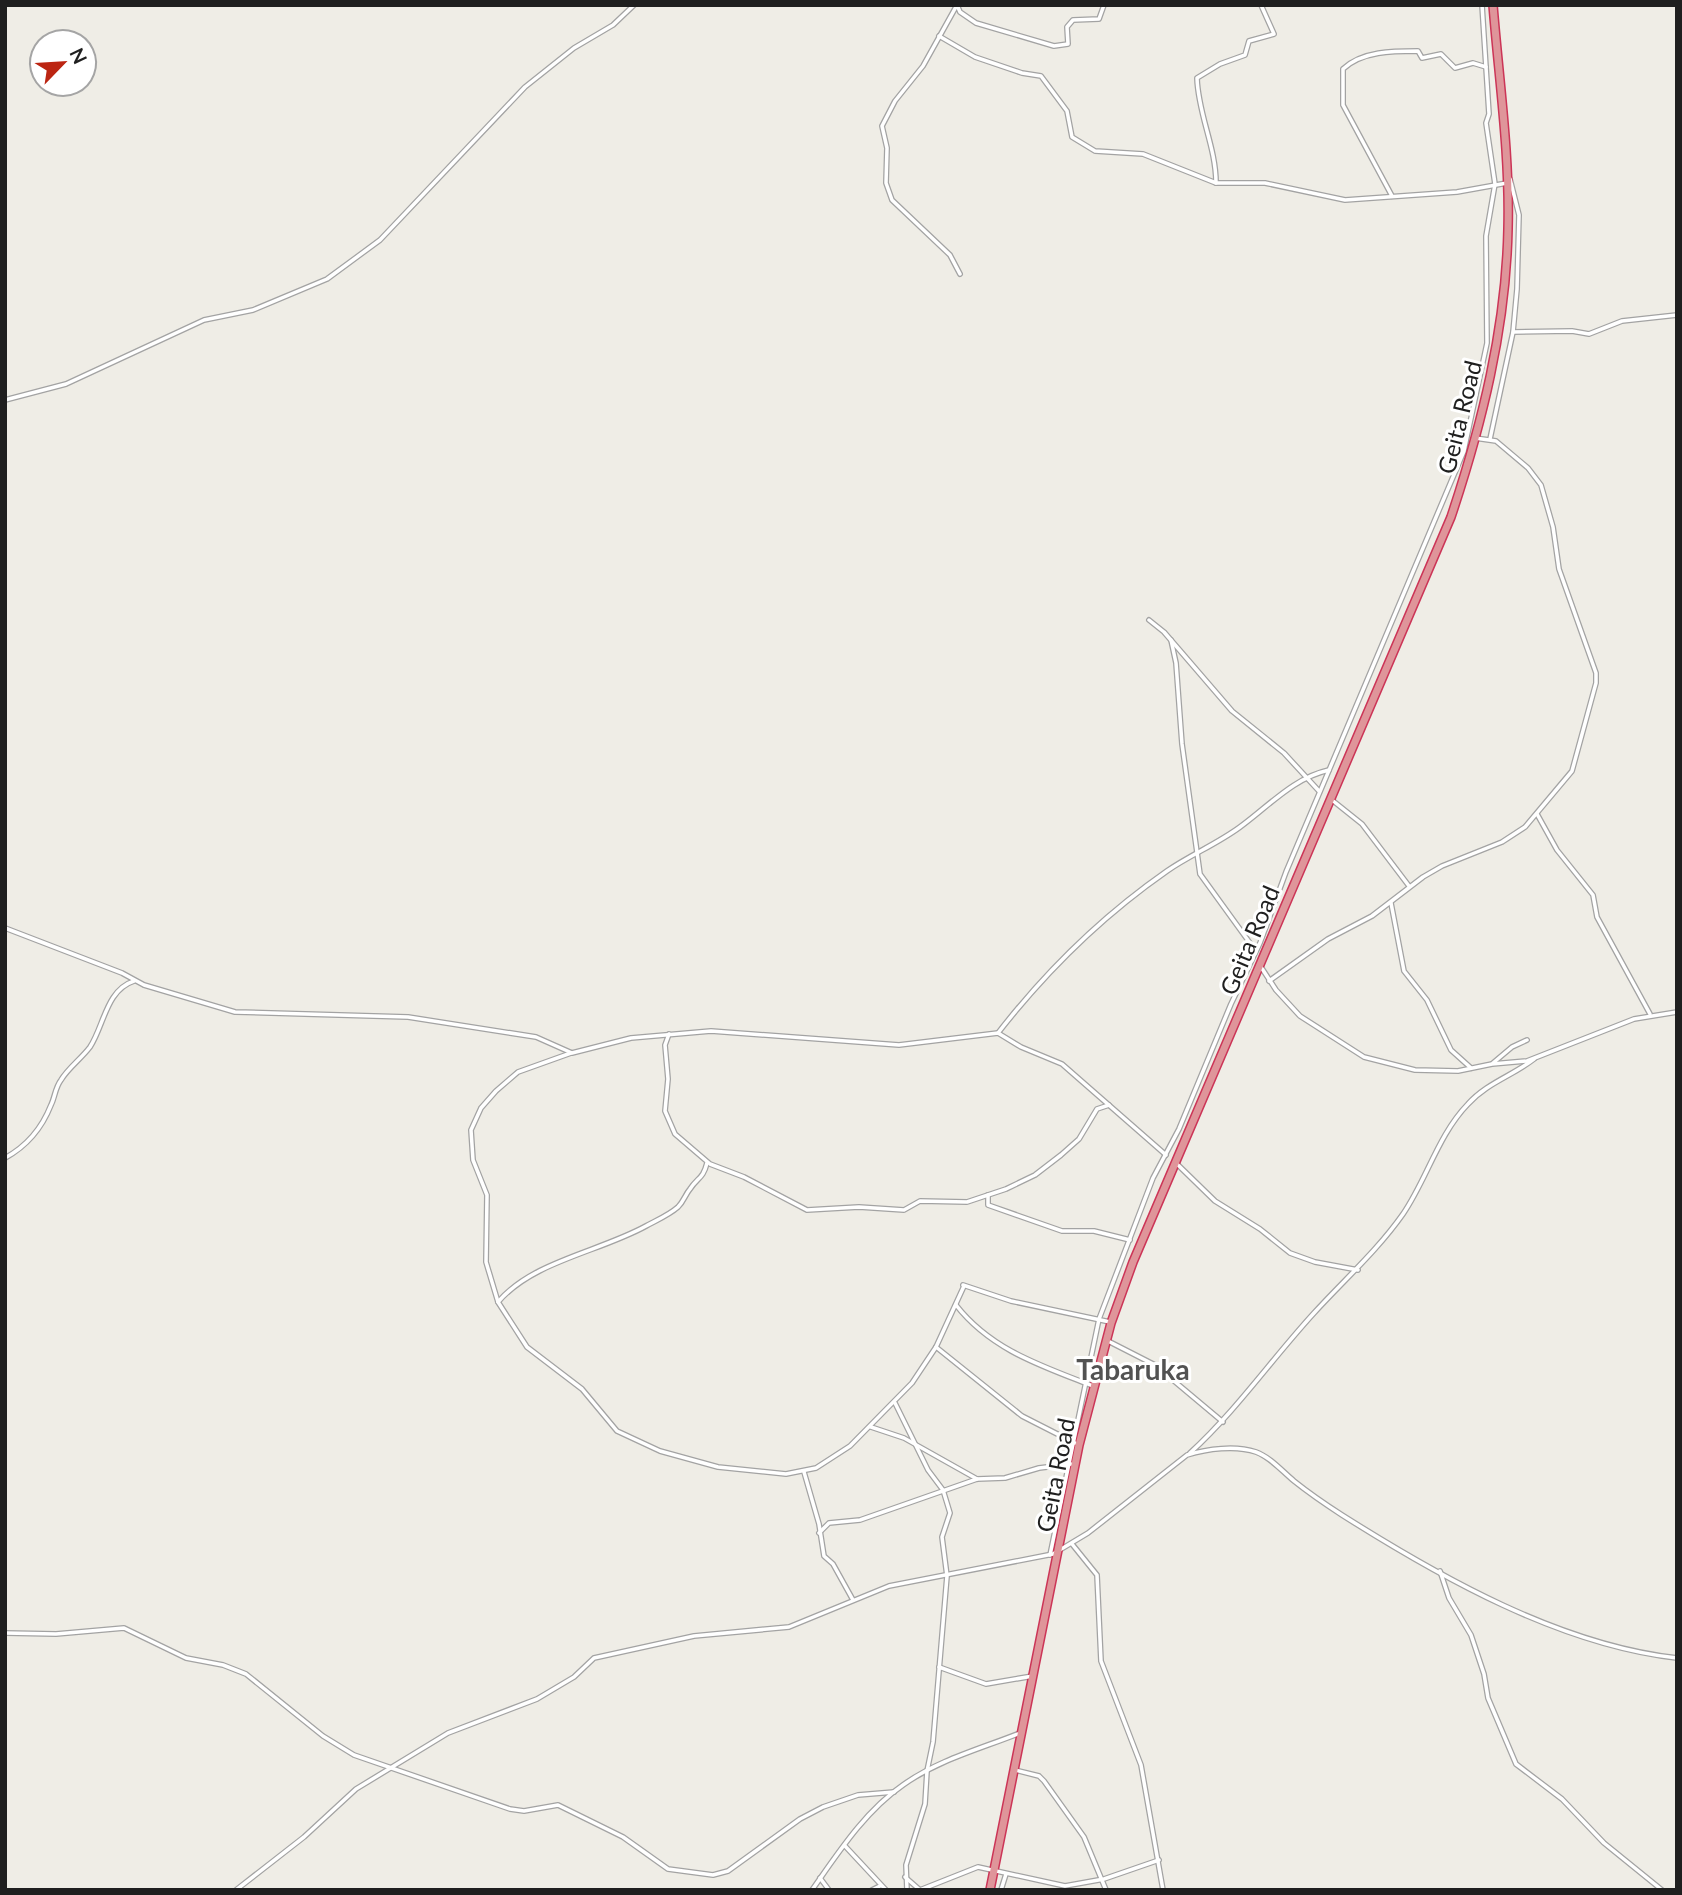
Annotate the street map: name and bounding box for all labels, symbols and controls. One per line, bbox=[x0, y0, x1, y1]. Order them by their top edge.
north arrow bbox=[28, 28, 98, 98]
text: N bbox=[65, 44, 92, 67]
street label: Geita Road bbox=[1431, 357, 1487, 477]
street label: Geita Road bbox=[1213, 881, 1285, 999]
district label: Tabaruka bbox=[1076, 1352, 1190, 1386]
street label: Geita Road bbox=[1030, 1415, 1080, 1535]

